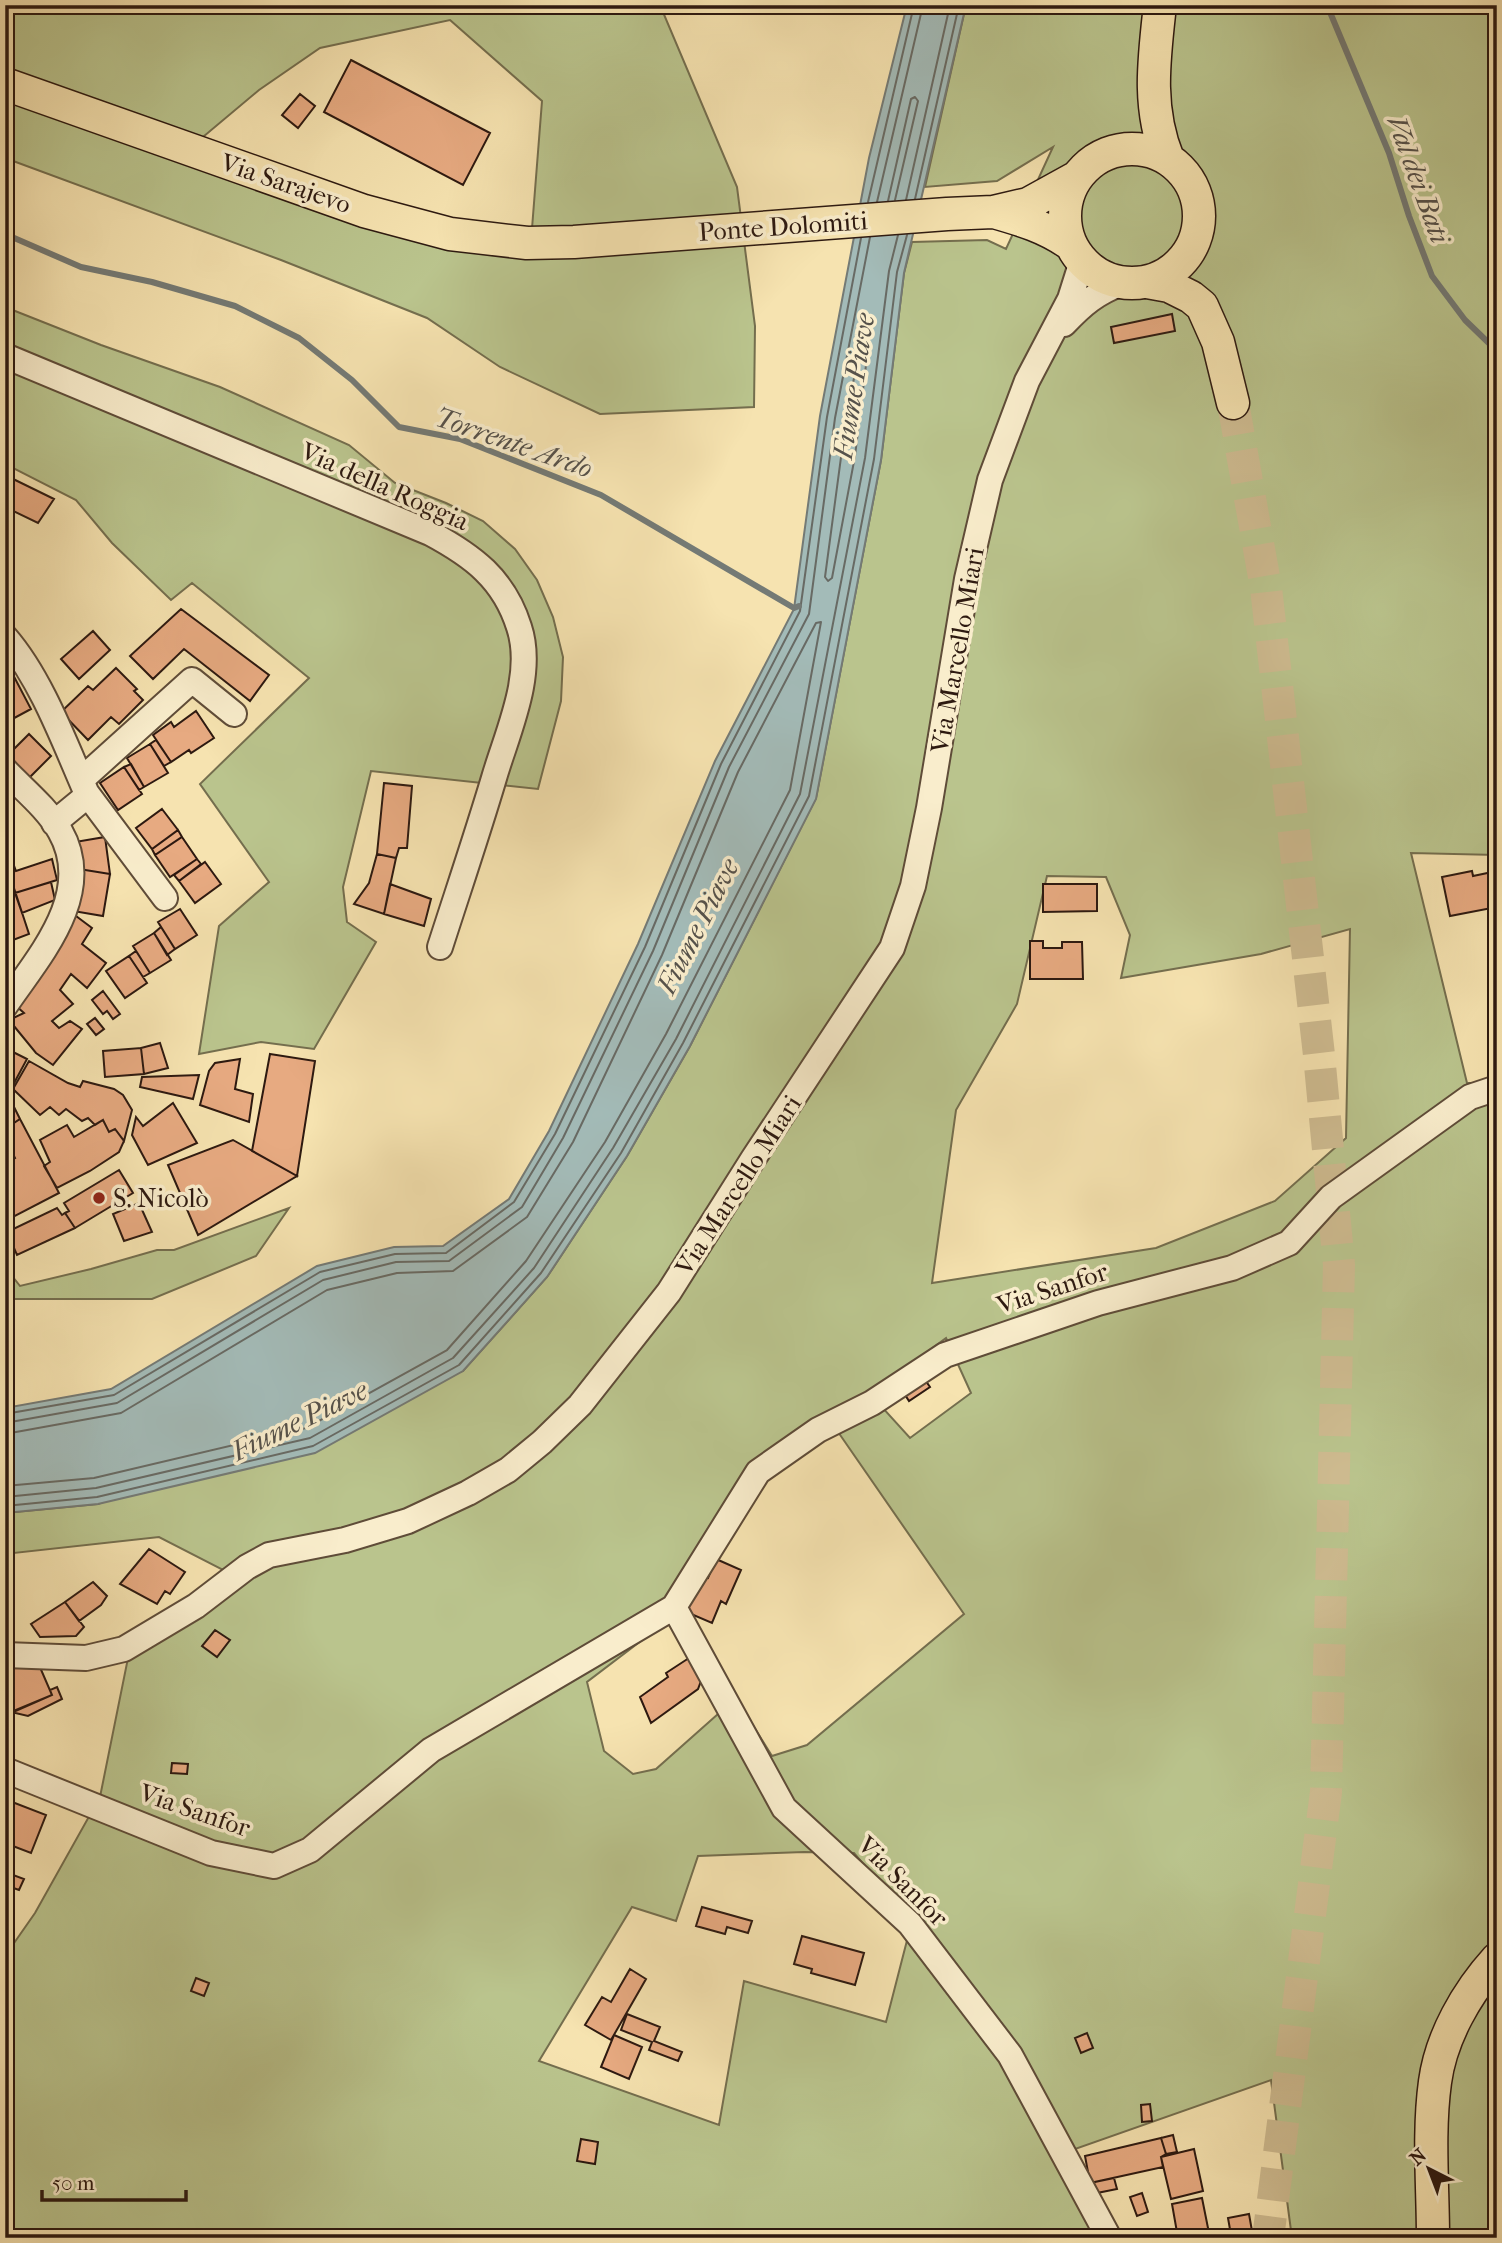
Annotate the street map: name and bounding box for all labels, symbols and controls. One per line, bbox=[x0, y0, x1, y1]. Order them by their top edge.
water label: Val dei Bati bbox=[1380, 111, 1458, 249]
street label: Via Sarajevo bbox=[216, 146, 355, 220]
street label: Ponte Dolomiti bbox=[697, 205, 869, 248]
water label: Fiume Piave bbox=[826, 310, 881, 462]
water label: Torrente Ardo bbox=[431, 400, 597, 485]
street label: Via della Roggia bbox=[295, 435, 474, 538]
street label: Via Marcello Miari bbox=[924, 545, 991, 756]
water label: Fiume Piave bbox=[649, 853, 746, 1000]
street label: Via Marcello Miari bbox=[668, 1089, 808, 1282]
place label: S. Nicolò bbox=[113, 1183, 209, 1214]
marker: S. Nicolò bbox=[91, 1190, 107, 1206]
street label: Via Sanfor bbox=[992, 1256, 1112, 1321]
water label: Fiume Piave bbox=[225, 1373, 373, 1468]
street label: Via Sanfor bbox=[135, 1777, 254, 1844]
street label: Via Sanfor bbox=[850, 1829, 954, 1933]
north arrow bbox=[1394, 2134, 1464, 2204]
text: N bbox=[1406, 2144, 1431, 2170]
scale bar bbox=[42, 2159, 186, 2203]
text: 50 m bbox=[52, 2171, 95, 2195]

